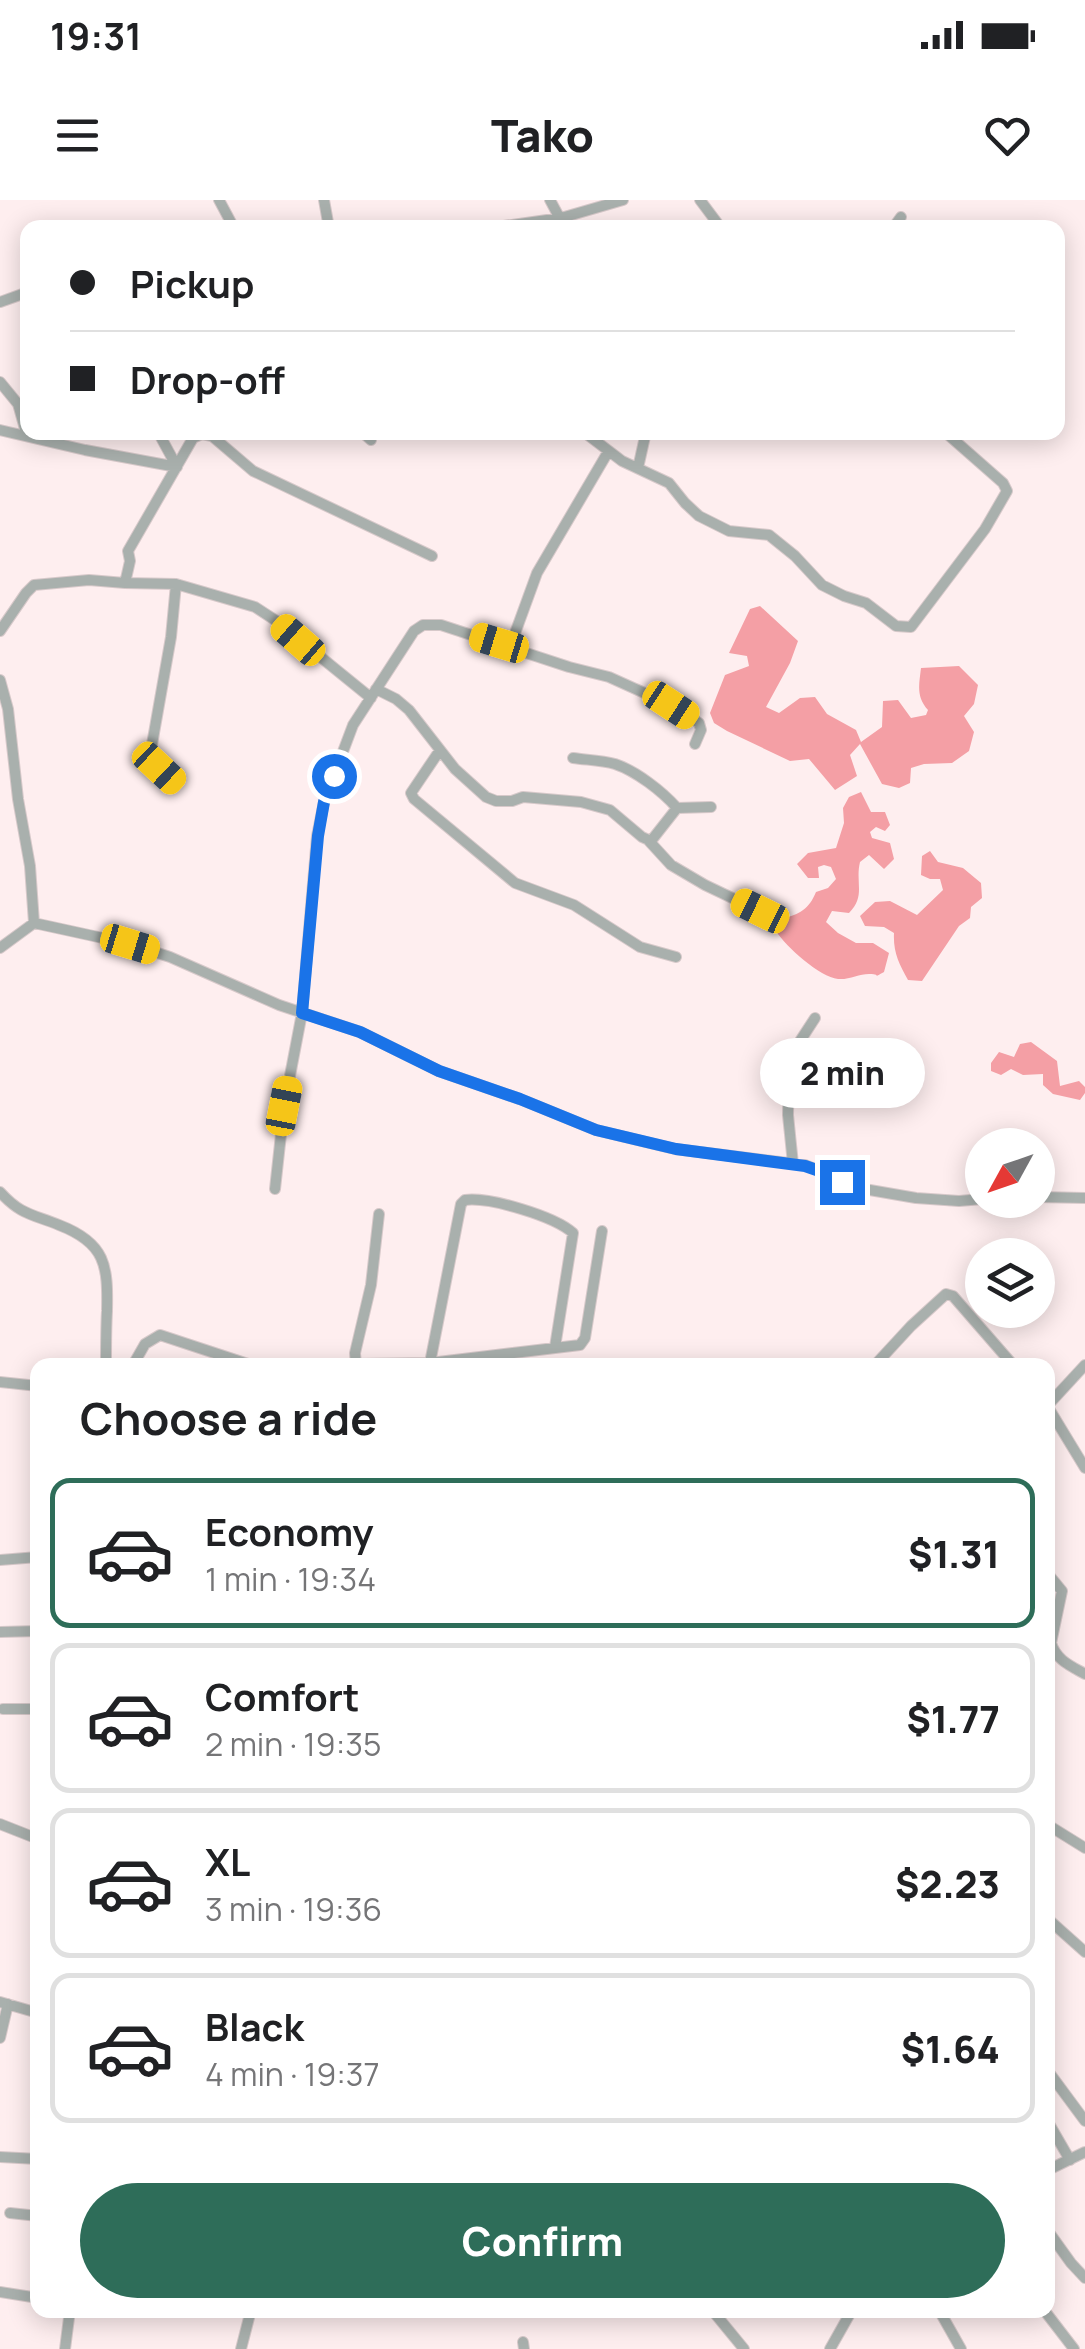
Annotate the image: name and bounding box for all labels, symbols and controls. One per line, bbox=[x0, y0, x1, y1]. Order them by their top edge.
text: 19:31 bbox=[50, 9, 142, 61]
text: Tako bbox=[491, 104, 594, 166]
icon: menu bbox=[50, 108, 105, 163]
icon: heart bbox=[980, 108, 1035, 163]
text: Pickup bbox=[130, 257, 254, 309]
text: Drop-off bbox=[130, 353, 285, 405]
car bbox=[266, 609, 330, 671]
car bbox=[466, 620, 532, 666]
car bbox=[638, 676, 704, 734]
car bbox=[127, 737, 191, 799]
route start bbox=[312, 754, 357, 799]
car bbox=[726, 884, 794, 938]
car bbox=[97, 921, 163, 967]
callout: 2 min bbox=[760, 1037, 924, 1107]
text: 2 min bbox=[800, 1051, 885, 1095]
car bbox=[264, 1074, 304, 1138]
north arrow bbox=[965, 1128, 1055, 1218]
map controls bbox=[965, 1128, 1055, 1328]
route end bbox=[820, 1160, 865, 1205]
button: layers bbox=[965, 1238, 1055, 1328]
text: Choose a ride bbox=[80, 1387, 377, 1449]
text: Economy bbox=[205, 1505, 374, 1557]
icon: car bbox=[85, 1508, 175, 1598]
text: $1.31 bbox=[908, 1527, 1000, 1579]
text: 1 min · 19:34 bbox=[205, 1557, 376, 1601]
text: Comfort bbox=[205, 1670, 359, 1722]
icon: car bbox=[85, 1673, 175, 1763]
text: $1.77 bbox=[906, 1692, 1000, 1744]
text: 2 min · 19:35 bbox=[205, 1722, 381, 1766]
text: XL bbox=[205, 1835, 250, 1887]
icon: car bbox=[85, 1838, 175, 1928]
text: $2.23 bbox=[895, 1857, 1000, 1909]
text: 3 min · 19:36 bbox=[205, 1887, 382, 1931]
text: Black bbox=[205, 2000, 304, 2052]
icon: car bbox=[85, 2003, 175, 2093]
text: $1.64 bbox=[901, 2022, 1000, 2074]
text: 4 min · 19:37 bbox=[205, 2052, 380, 2096]
button: Confirm bbox=[80, 2183, 1005, 2298]

